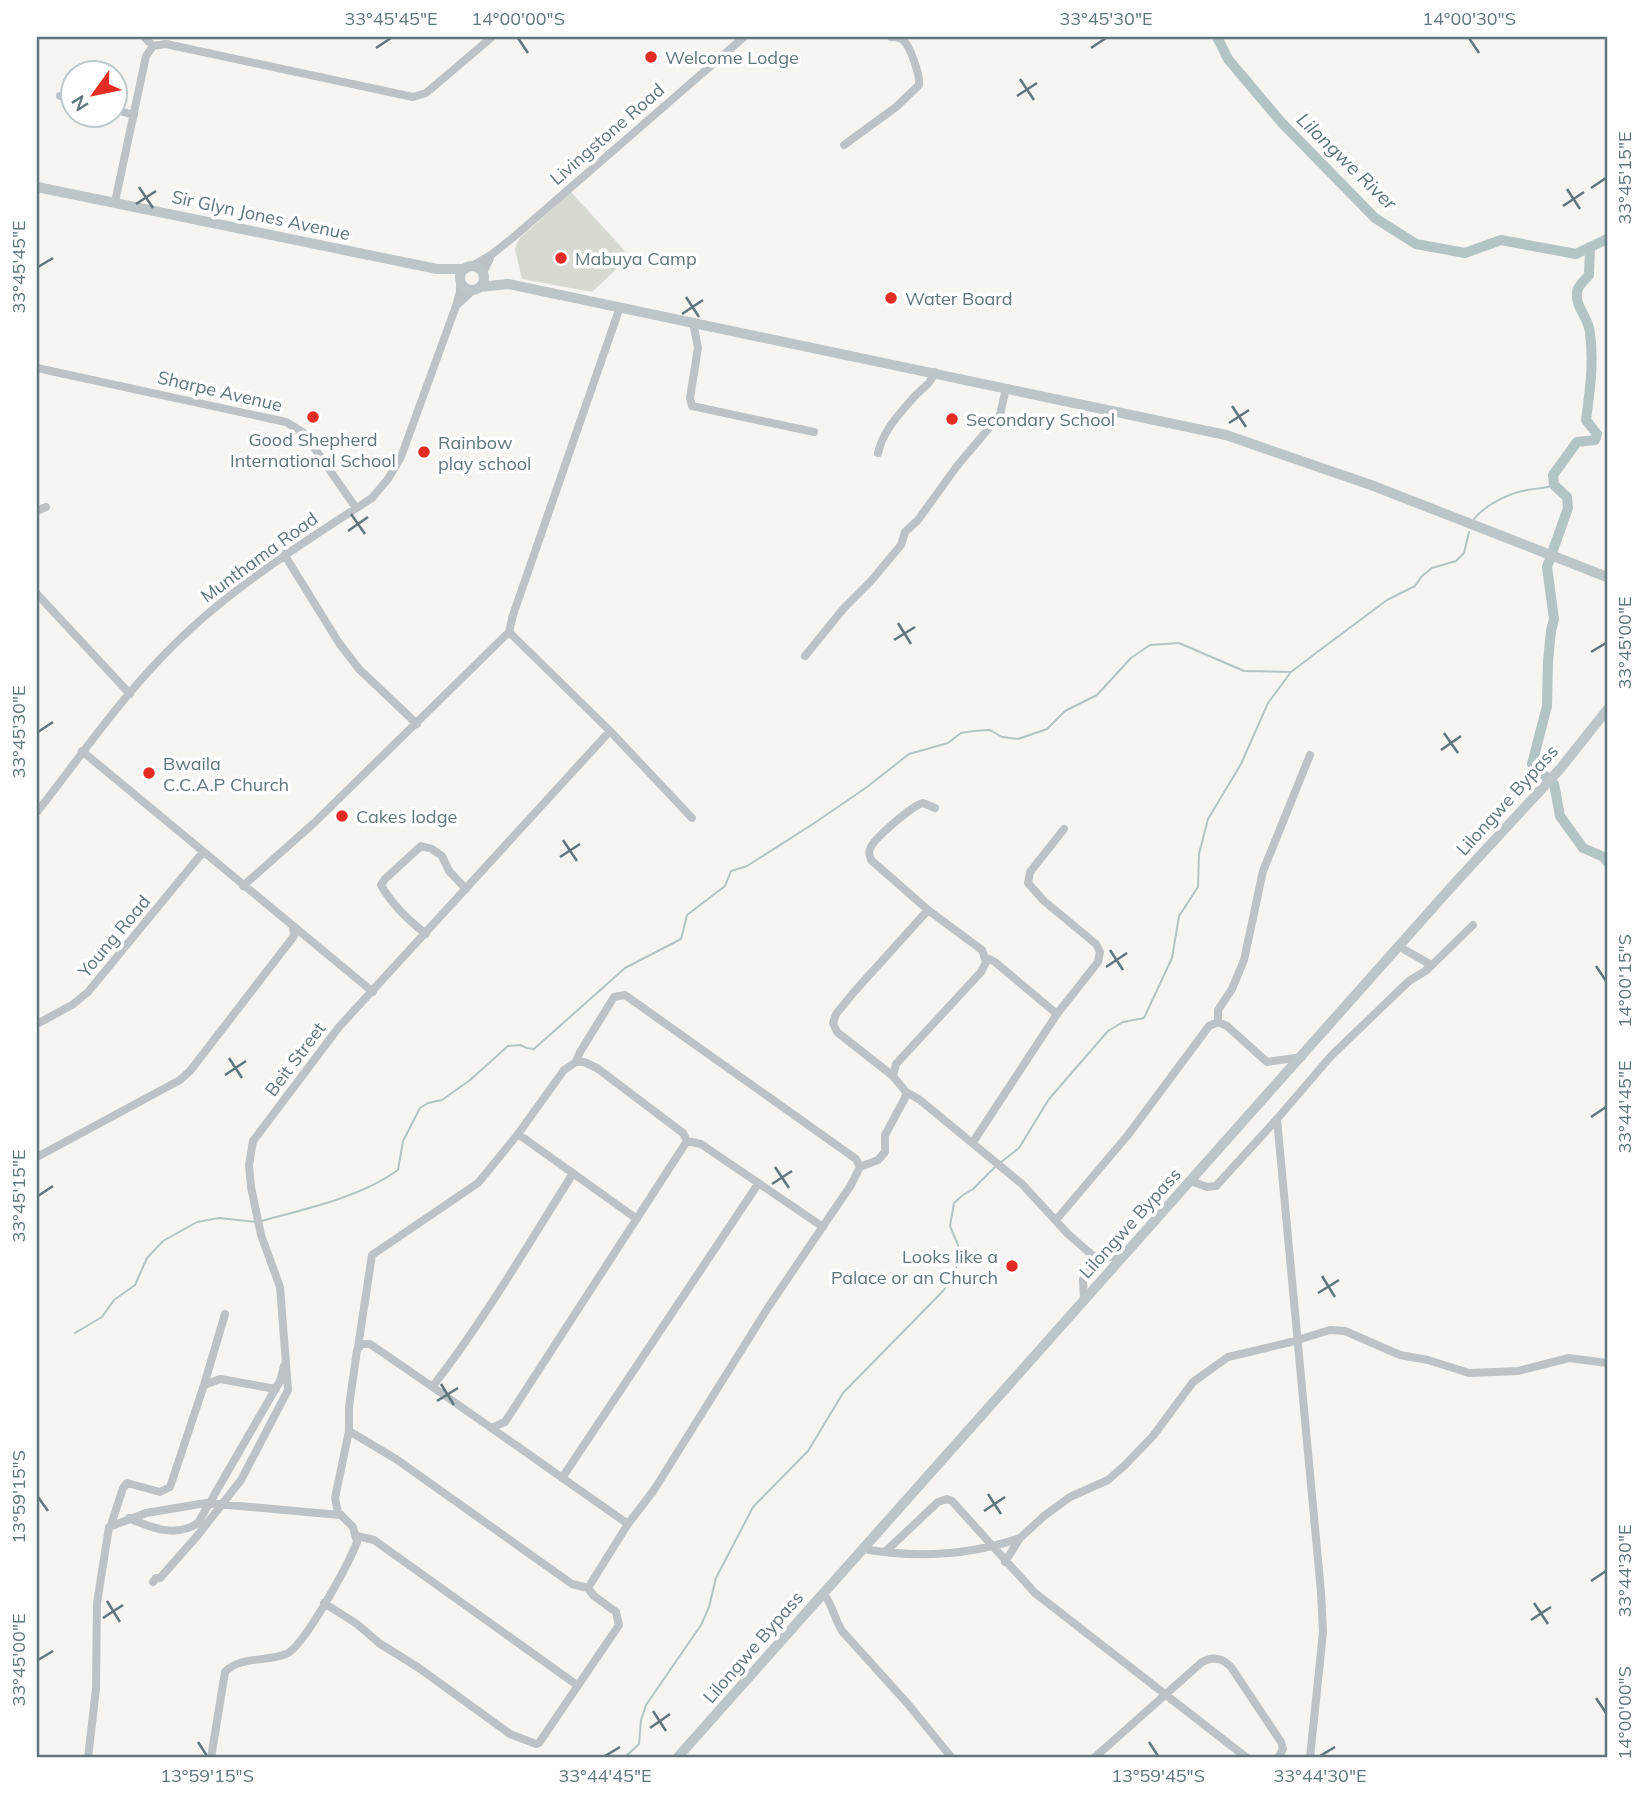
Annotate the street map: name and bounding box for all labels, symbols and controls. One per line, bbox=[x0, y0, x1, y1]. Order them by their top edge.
text: 33°45'45"E bbox=[344, 7, 438, 30]
text: 14°00'00"S bbox=[471, 7, 565, 30]
text: 33°45'30"E bbox=[1059, 7, 1153, 30]
text: 14°00'30"S bbox=[1422, 7, 1516, 30]
place label: Welcome Lodge bbox=[665, 46, 799, 69]
marker: Welcome Lodge bbox=[643, 49, 659, 65]
north arrow bbox=[60, 60, 130, 130]
street label: Livingstone Road bbox=[545, 78, 669, 190]
text: N bbox=[66, 91, 94, 116]
water label: Lilongwe River bbox=[1292, 107, 1403, 215]
text: 33°45'15"E bbox=[1613, 131, 1636, 225]
street label: Sir Glyn Jones Avenue bbox=[170, 185, 352, 245]
text: 33°45'45"E bbox=[7, 220, 30, 314]
place label: Mabuya Camp bbox=[575, 247, 697, 270]
marker: Mabuya Camp bbox=[553, 250, 569, 266]
place label: Water Board bbox=[905, 287, 1013, 310]
marker: Water Board bbox=[883, 290, 899, 306]
street label: Sharpe Avenue bbox=[155, 365, 285, 417]
place label: Secondary School bbox=[966, 408, 1115, 431]
marker: Good Shepherd International School bbox=[305, 409, 321, 425]
marker: Secondary School bbox=[944, 411, 960, 427]
place label: Good Shepherd International School bbox=[230, 428, 396, 472]
place label: Rainbow play school bbox=[438, 431, 531, 475]
marker: Rainbow play school bbox=[416, 444, 432, 460]
street label: Munthama Road bbox=[196, 507, 322, 607]
text: 33°45'00"E bbox=[1613, 596, 1636, 690]
text: 33°45'30"E bbox=[7, 685, 30, 779]
street label: Lilongwe Bypass bbox=[1451, 740, 1563, 860]
place label: Bwaila C.C.A.P Church bbox=[163, 752, 289, 796]
marker: Bwaila C.C.A.P Church bbox=[141, 765, 157, 781]
place label: Cakes lodge bbox=[356, 805, 457, 828]
marker: Cakes lodge bbox=[334, 808, 350, 824]
street label: Young Road bbox=[72, 890, 155, 983]
text: 14°00'15"S bbox=[1613, 934, 1636, 1028]
street label: Beit Street bbox=[260, 1017, 330, 1101]
text: 33°44'45"E bbox=[1613, 1060, 1636, 1154]
text: 33°45'15"E bbox=[7, 1149, 30, 1243]
street label: Lilongwe Bypass bbox=[1074, 1163, 1186, 1283]
place label: Looks like a Palace or an Church bbox=[831, 1245, 998, 1289]
marker: Looks like a Palace or an Church bbox=[1004, 1258, 1020, 1274]
text: 13°59'15"S bbox=[7, 1450, 30, 1544]
text: 33°44'30"E bbox=[1613, 1524, 1636, 1618]
street label: Lilongwe Bypass bbox=[698, 1586, 808, 1708]
text: 33°45'00"E bbox=[7, 1613, 30, 1707]
text: 14°00'00"S bbox=[1613, 1666, 1636, 1760]
text: 13°59'15"S bbox=[160, 1764, 254, 1787]
text: 33°44'45"E bbox=[558, 1764, 652, 1787]
text: 13°59'45"S bbox=[1111, 1764, 1205, 1787]
text: 33°44'30"E bbox=[1273, 1764, 1367, 1787]

